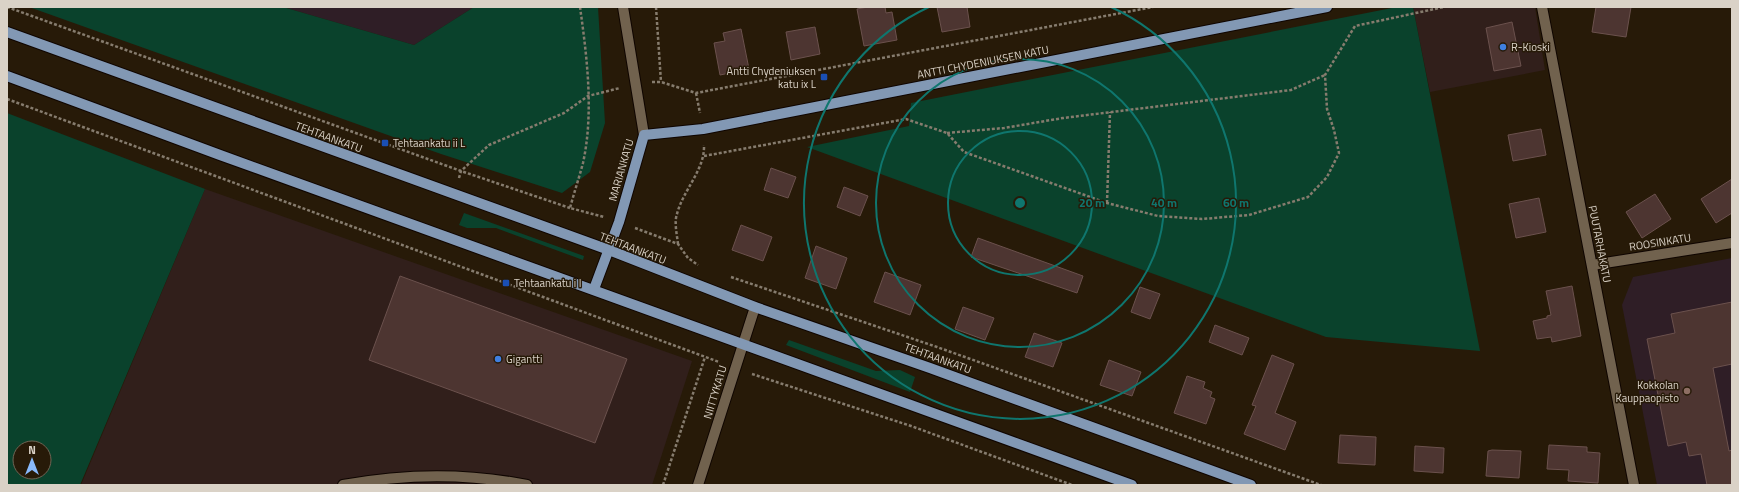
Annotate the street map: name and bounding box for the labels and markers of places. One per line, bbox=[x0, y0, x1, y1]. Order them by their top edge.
place label: R-Kioski bbox=[1511, 39, 1550, 55]
marker: R-Kioski bbox=[1498, 42, 1508, 52]
place label: Antti Chydeniuksen katu ix L bbox=[727, 63, 817, 92]
marker: Antti Chydeniuksen katu ix L bbox=[819, 72, 829, 82]
place label: Tehtaankatu ii L bbox=[393, 135, 466, 151]
marker: Tehtaankatu ii L bbox=[380, 138, 390, 148]
centre of rings bbox=[1013, 196, 1027, 210]
place label: Tehtaankatu i I bbox=[514, 275, 581, 291]
marker: Tehtaankatu i I bbox=[501, 278, 511, 288]
place label: Gigantti bbox=[506, 351, 542, 367]
marker: Gigantti bbox=[493, 354, 503, 364]
place label: Kokkolan Kauppaopisto bbox=[1615, 377, 1679, 406]
marker: Kokkolan Kauppaopisto bbox=[1682, 386, 1692, 396]

